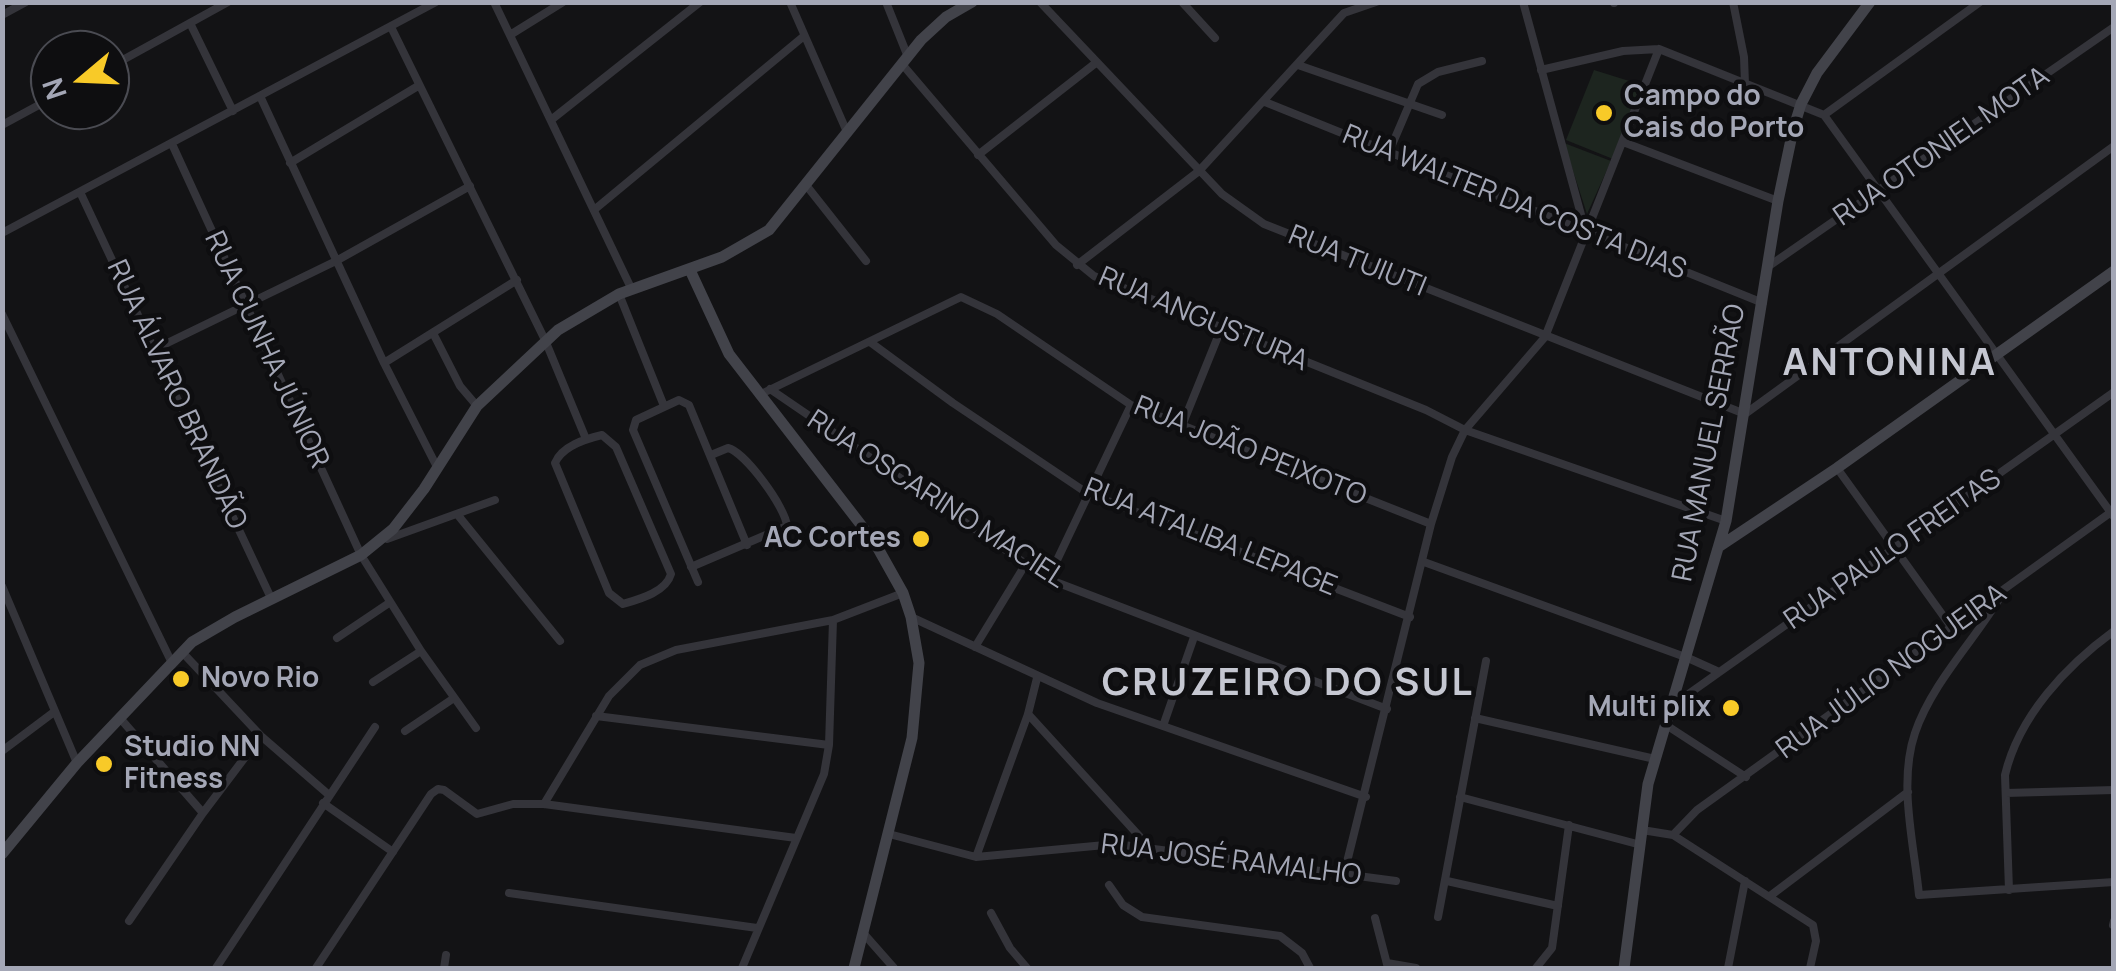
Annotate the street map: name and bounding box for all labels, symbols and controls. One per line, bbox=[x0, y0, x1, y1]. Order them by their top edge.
north arrow bbox=[30, 30, 130, 130]
street label: RUA OTONIEL MOTA bbox=[1828, 60, 2056, 234]
text: N bbox=[32, 73, 75, 105]
place label: Campo do Cais do Porto bbox=[1624, 80, 1804, 146]
marker: Campo do Cais do Porto bbox=[1593, 102, 1615, 124]
street label: RUA WALTER DA COSTA DIAS bbox=[1337, 119, 1691, 287]
street label: RUA TUIUTI bbox=[1283, 219, 1431, 305]
street label: RUA CUNHA JÚNIOR bbox=[196, 226, 336, 474]
street label: RUA ÁLVARO BRANDÃO bbox=[99, 255, 253, 535]
street label: RUA ANGUSTURA bbox=[1093, 261, 1313, 379]
street label: RUA MANUEL SERRÃO bbox=[1667, 302, 1753, 584]
district label: ANTONINA bbox=[1783, 341, 1997, 387]
street label: RUA JOÃO PEIXOTO bbox=[1129, 390, 1371, 514]
street label: RUA OSCARINO MACIEL bbox=[801, 404, 1071, 596]
street label: RUA PAULO FREITAS bbox=[1778, 463, 2008, 637]
street label: RUA ATALIBA LEPAGE bbox=[1079, 472, 1341, 604]
place label: AC Cortes bbox=[764, 522, 901, 556]
marker: AC Cortes bbox=[910, 528, 932, 550]
street label: RUA JÚLIO NOGUEIRA bbox=[1771, 577, 2013, 767]
district label: CRUZEIRO DO SUL bbox=[1102, 661, 1474, 707]
place label: Novo Rio bbox=[201, 662, 319, 696]
marker: Novo Rio bbox=[170, 668, 192, 690]
place label: Multi plix bbox=[1588, 691, 1711, 725]
marker: Multi plix bbox=[1720, 697, 1742, 719]
place label: Studio NN Fitness bbox=[124, 731, 260, 797]
marker: Studio NN Fitness bbox=[93, 753, 115, 775]
street label: RUA JOSÉ RAMALHO bbox=[1099, 828, 1363, 894]

